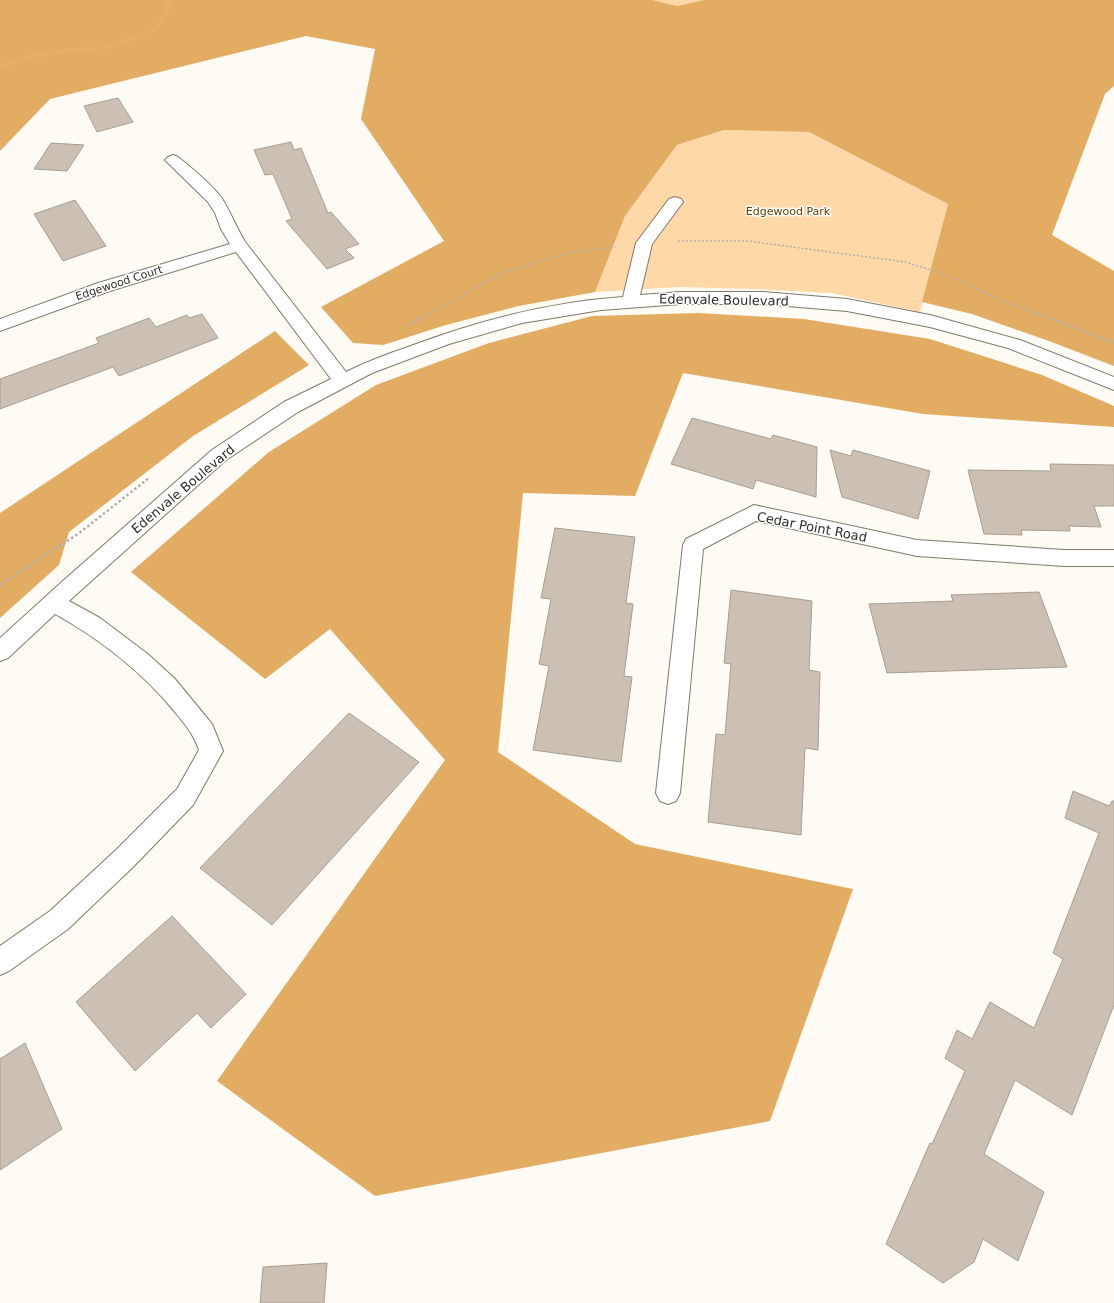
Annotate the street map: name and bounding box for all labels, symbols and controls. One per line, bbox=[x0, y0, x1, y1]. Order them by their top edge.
park label: Edgewood Park bbox=[746, 205, 831, 218]
street label: Edgewood Court bbox=[74, 263, 165, 303]
street label: Edenvale Boulevard bbox=[659, 291, 789, 309]
street label: Edenvale Boulevard bbox=[128, 442, 238, 536]
street label: Cedar Point Road bbox=[756, 509, 868, 545]

